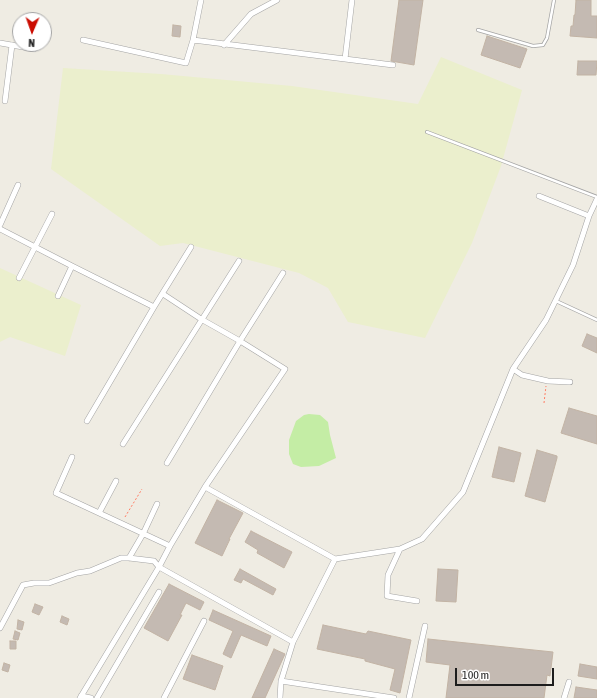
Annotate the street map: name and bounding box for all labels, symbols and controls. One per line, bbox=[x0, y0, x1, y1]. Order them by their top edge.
north arrow bbox=[12, 12, 52, 52]
text: N bbox=[28, 37, 35, 49]
scale bar bbox=[457, 660, 556, 686]
text: 100 m bbox=[462, 668, 489, 682]

